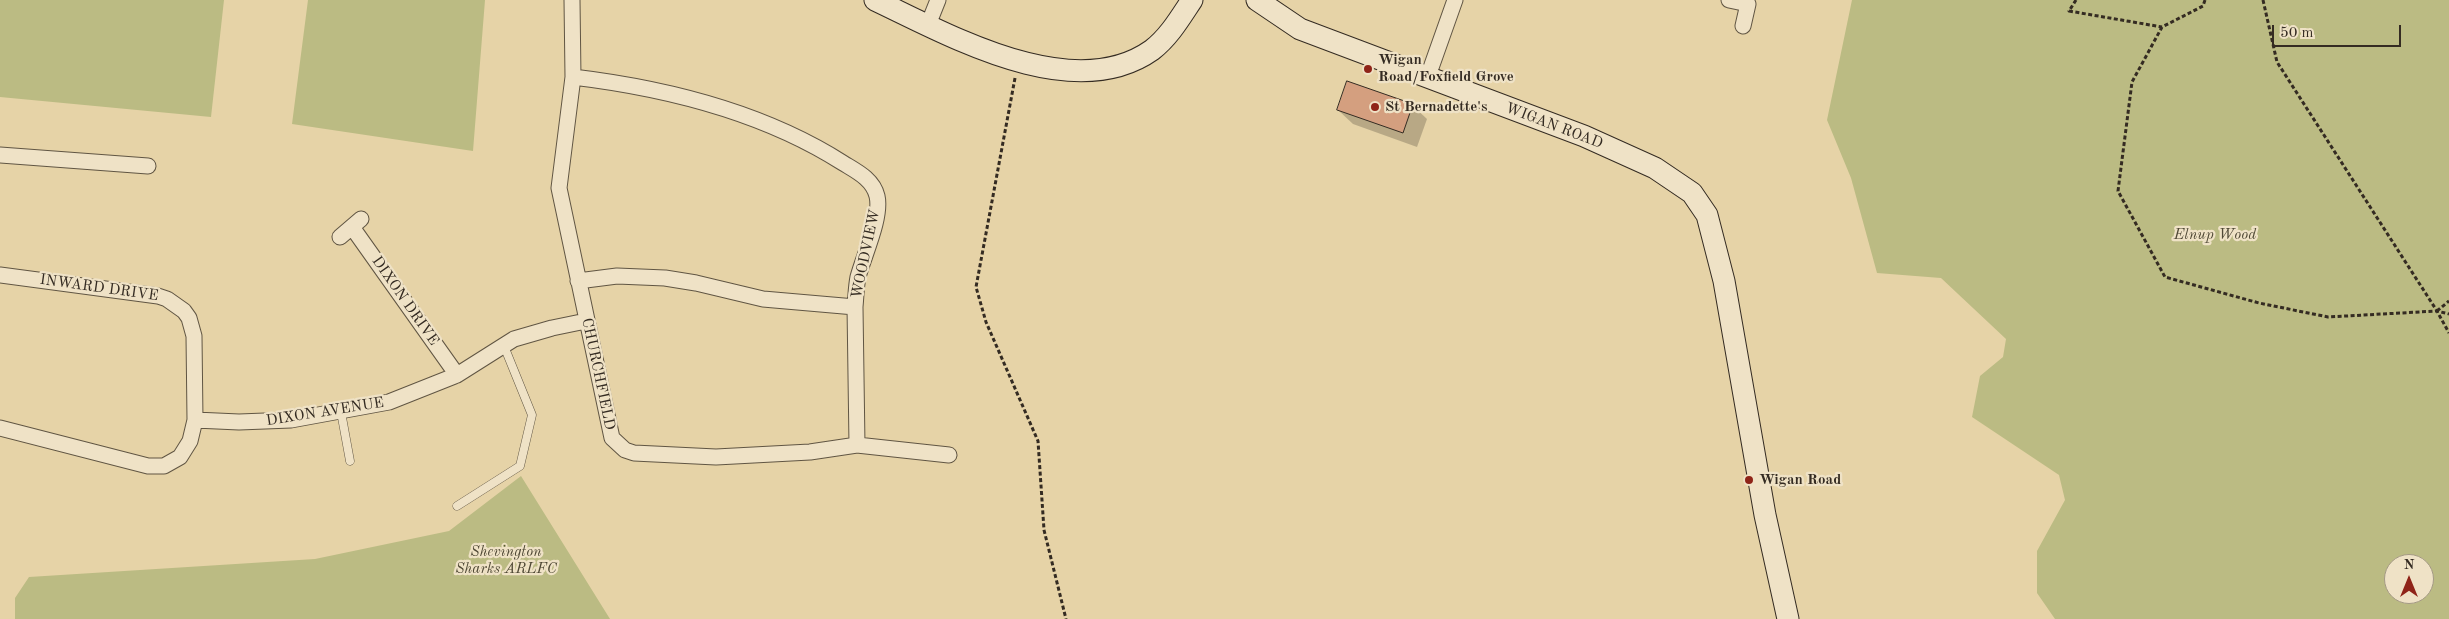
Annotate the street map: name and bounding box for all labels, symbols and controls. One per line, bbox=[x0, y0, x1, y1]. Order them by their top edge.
scale bar bbox=[2274, 15, 2403, 47]
text: 50 m bbox=[2280, 26, 2314, 41]
place label: Wigan Road/Foxfield Grove bbox=[1378, 51, 1514, 86]
marker: Wigan Road/Foxfield Grove bbox=[1362, 63, 1374, 75]
place label: St Bernadette's bbox=[1385, 98, 1487, 116]
street label: WIGAN ROAD bbox=[1503, 99, 1605, 153]
marker: St Bernadette's bbox=[1369, 101, 1381, 113]
street label: WOODVIEW bbox=[848, 208, 884, 300]
park label: Elnup Wood bbox=[2174, 226, 2256, 244]
street label: DIXON DRIVE bbox=[368, 253, 442, 349]
street label: INWARD DRIVE bbox=[38, 271, 160, 305]
street label: CHURCHFIELD bbox=[577, 316, 619, 432]
street label: DIXON AVENUE bbox=[265, 394, 385, 430]
place label: Wigan Road bbox=[1759, 471, 1841, 489]
marker: Wigan Road bbox=[1743, 474, 1755, 486]
park label: Shevington Sharks ARLFC bbox=[455, 543, 557, 578]
north arrow bbox=[2384, 554, 2434, 604]
text: N bbox=[2404, 558, 2414, 572]

